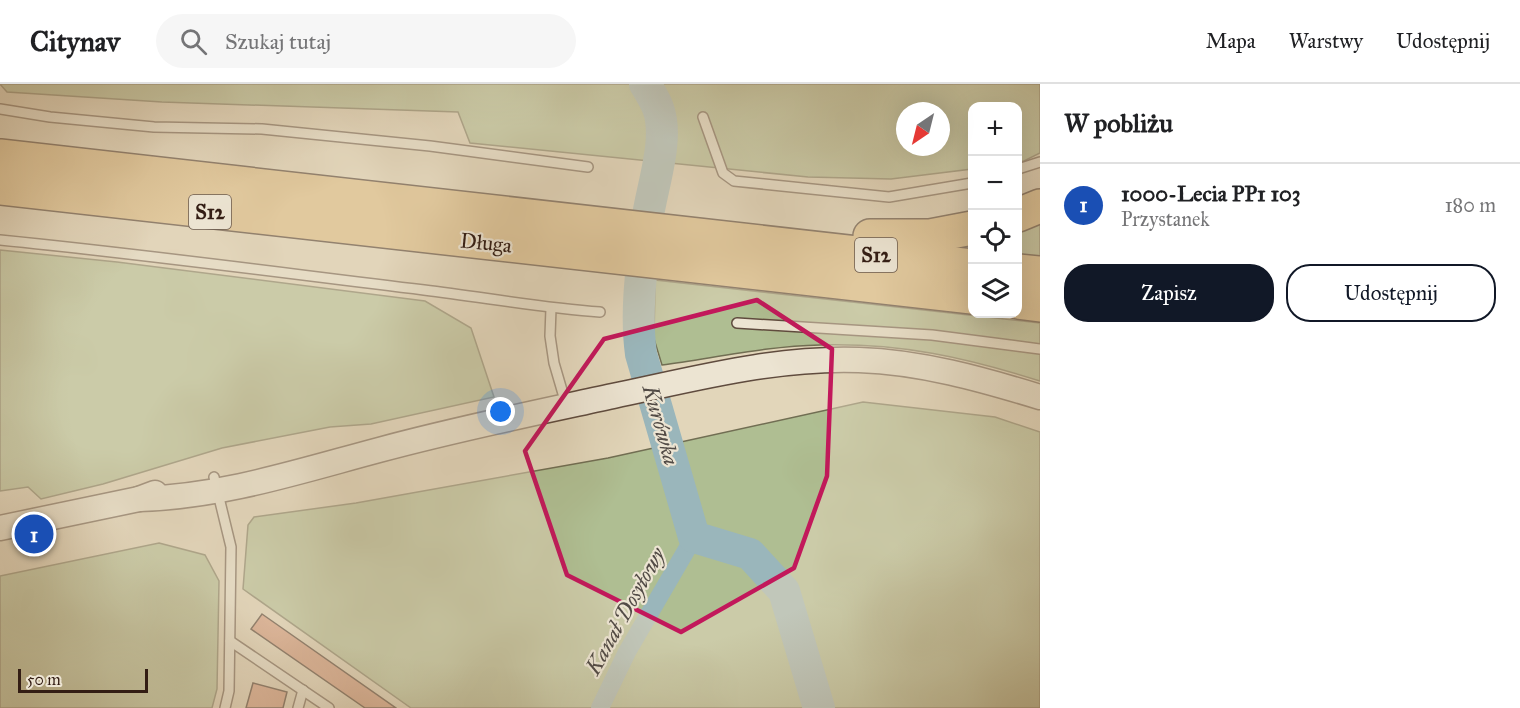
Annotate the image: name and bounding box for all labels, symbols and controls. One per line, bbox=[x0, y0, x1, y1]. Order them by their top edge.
search box bbox=[156, 14, 576, 68]
text: Citynav bbox=[30, 24, 120, 59]
icon: search bbox=[177, 25, 210, 58]
text: Szukaj tutaj bbox=[225, 28, 331, 55]
text: Mapa bbox=[1206, 28, 1256, 54]
text: Warstwy bbox=[1289, 28, 1363, 54]
text: Udostępnij bbox=[1396, 28, 1490, 54]
north arrow bbox=[896, 102, 950, 156]
map controls bbox=[968, 102, 1022, 318]
button: + bbox=[968, 102, 1022, 156]
text: W pobliżu bbox=[1064, 107, 1173, 139]
button: − bbox=[968, 156, 1022, 210]
text: 1000-Lecia PP1 103 bbox=[1121, 180, 1301, 207]
text: 1 bbox=[1080, 193, 1087, 217]
text: 180 m bbox=[1445, 193, 1496, 217]
road number: S12 bbox=[189, 195, 231, 229]
text: Przystanek bbox=[1121, 207, 1210, 231]
button: locate bbox=[968, 210, 1022, 264]
street label: Długa bbox=[459, 227, 513, 259]
road number: S12 bbox=[855, 238, 897, 272]
button: layers bbox=[968, 264, 1022, 318]
button: Zapisz bbox=[1064, 264, 1274, 322]
button: Udostępnij bbox=[1286, 264, 1496, 322]
water label: Kurówka bbox=[636, 381, 685, 468]
your location bbox=[486, 397, 515, 426]
pin: 1 bbox=[15, 512, 54, 556]
water label: Kanał Dosyłowy bbox=[579, 542, 671, 680]
scale bar bbox=[18, 666, 148, 694]
text: 50 m bbox=[27, 670, 61, 689]

